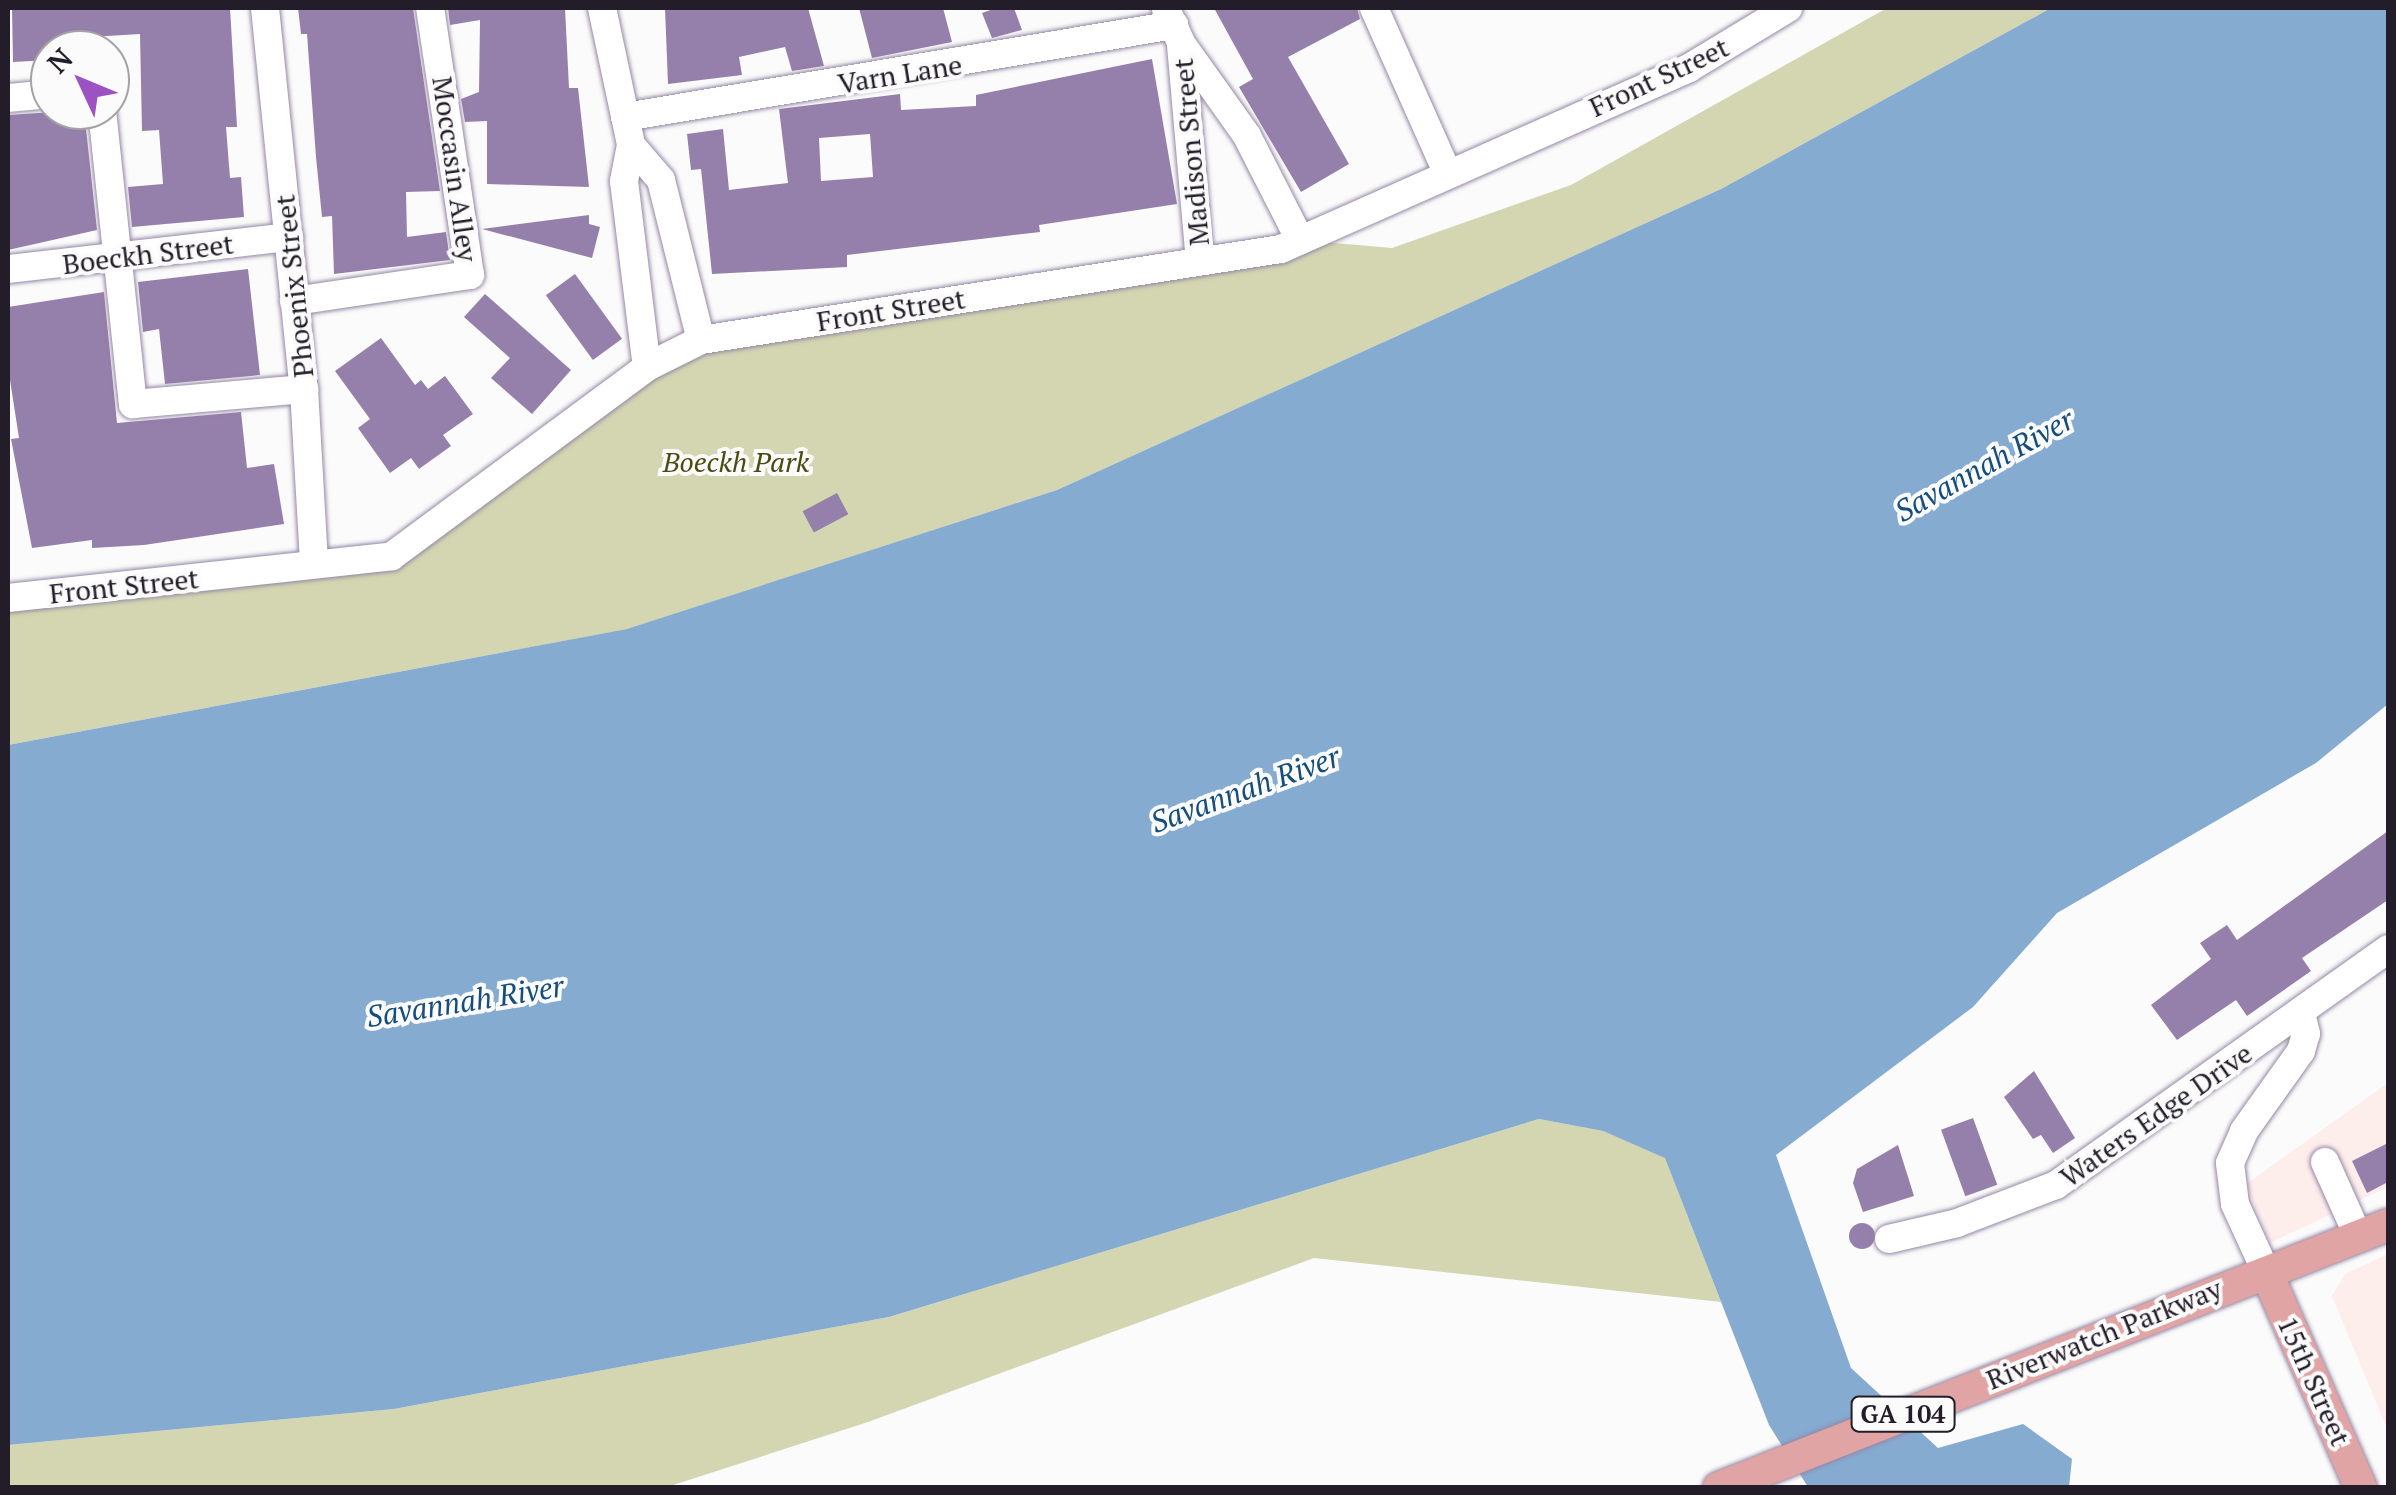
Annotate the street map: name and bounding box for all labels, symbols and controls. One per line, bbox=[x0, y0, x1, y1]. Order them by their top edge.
north arrow bbox=[30, 30, 130, 130]
street label: Front Street bbox=[1584, 30, 1734, 124]
text: N bbox=[39, 40, 80, 81]
street label: Varn Lane bbox=[835, 48, 965, 100]
street label: Madison Street bbox=[1166, 57, 1216, 247]
street label: Moccasin Alley bbox=[425, 74, 485, 264]
street label: Phoenix Street bbox=[268, 193, 320, 379]
street label: Boeckh Street bbox=[60, 227, 236, 281]
street label: Front Street bbox=[814, 282, 968, 338]
water label: Savannah River bbox=[1888, 401, 2080, 529]
park label: Boeckh Park bbox=[663, 445, 809, 479]
street label: Front Street bbox=[48, 561, 200, 611]
water label: Savannah River bbox=[1145, 738, 1345, 840]
water label: Savannah River bbox=[364, 968, 566, 1034]
street label: Waters Edge Drive bbox=[2053, 1036, 2259, 1194]
street label: Riverwatch Parkway bbox=[1981, 1271, 2227, 1397]
street label: 15th Street bbox=[2271, 1311, 2357, 1451]
road number: GA 104 bbox=[1848, 1394, 1958, 1434]

